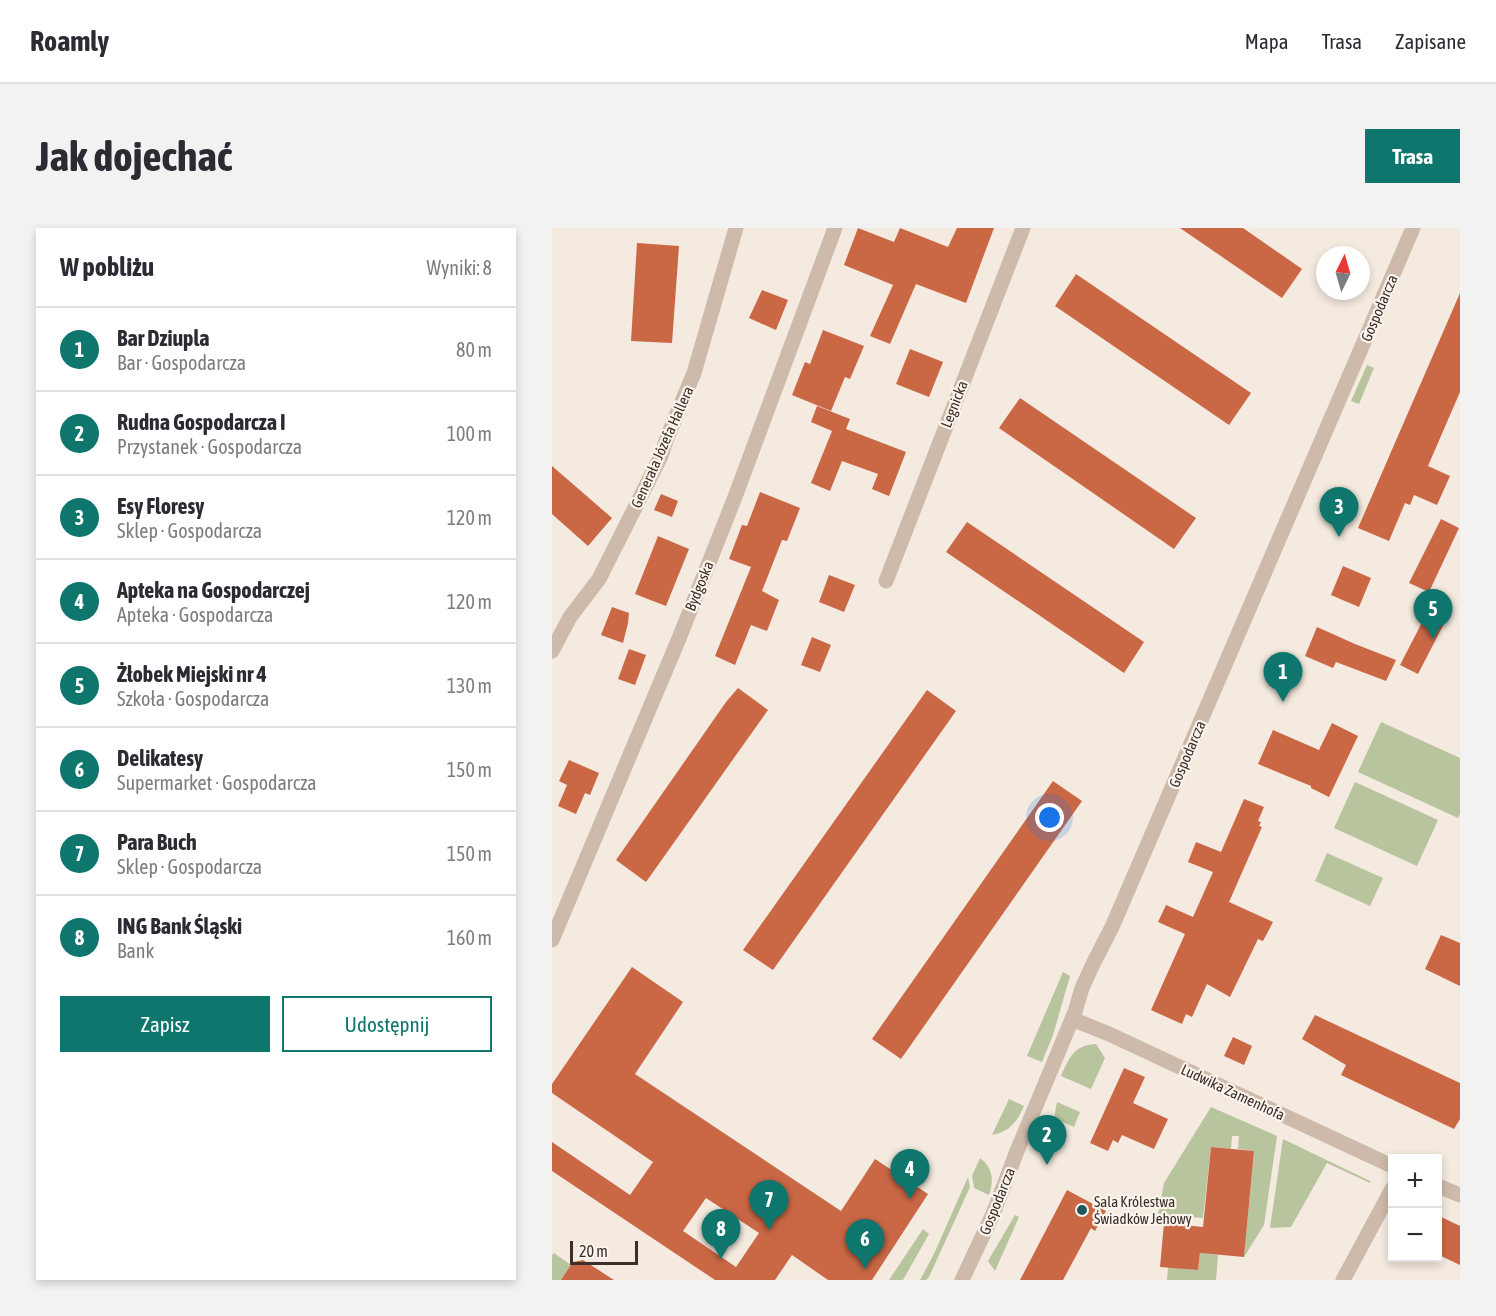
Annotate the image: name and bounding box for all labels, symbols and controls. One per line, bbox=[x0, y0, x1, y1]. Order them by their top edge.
text: Roamly bbox=[30, 25, 109, 57]
text: Mapa bbox=[1245, 29, 1288, 53]
text: Trasa bbox=[1321, 29, 1362, 53]
text: Zapisane bbox=[1395, 29, 1466, 53]
button: Trasa bbox=[1365, 129, 1460, 183]
text: Jak dojechać bbox=[36, 132, 232, 180]
north arrow bbox=[1316, 246, 1370, 300]
text: W pobliżu bbox=[60, 252, 154, 282]
text: Wyniki: 8 bbox=[426, 256, 492, 279]
street label: Gospodarcza bbox=[1357, 272, 1401, 344]
text: Bar Dziupla bbox=[117, 325, 210, 351]
text: 1 bbox=[75, 338, 84, 361]
text: 80 m bbox=[456, 338, 492, 361]
text: Bar · Gospodarcza bbox=[117, 351, 246, 374]
street label: Legnicka bbox=[937, 378, 971, 430]
street label: Generała Józefa Hallera bbox=[628, 384, 696, 510]
text: Rudna Gospodarcza I bbox=[117, 409, 286, 435]
text: 2 bbox=[75, 422, 84, 445]
text: 100 m bbox=[447, 422, 492, 445]
text: Przystanek · Gospodarcza bbox=[117, 435, 302, 458]
pin: 3 bbox=[1320, 488, 1358, 537]
text: Esy Floresy bbox=[117, 493, 204, 519]
text: 3 bbox=[75, 506, 84, 529]
text: 120 m bbox=[447, 506, 492, 529]
text: Sklep · Gospodarcza bbox=[117, 519, 262, 542]
street label: Bydgoska bbox=[681, 559, 717, 613]
text: Apteka na Gospodarczej bbox=[117, 577, 310, 603]
text: 4 bbox=[75, 590, 84, 613]
text: 120 m bbox=[447, 590, 492, 613]
pin: 5 bbox=[1414, 590, 1452, 639]
text: Apteka · Gospodarcza bbox=[117, 603, 273, 626]
pin: 1 bbox=[1264, 652, 1302, 702]
text: Żłobek Miejski nr 4 bbox=[117, 661, 267, 687]
text: 5 bbox=[75, 674, 84, 697]
text: 130 m bbox=[447, 674, 492, 697]
text: Szkoła · Gospodarcza bbox=[117, 687, 269, 710]
street label: Gospodarcza bbox=[1165, 718, 1209, 790]
text: Delikatesy bbox=[117, 745, 203, 771]
text: 6 bbox=[75, 758, 84, 781]
text: 150 m bbox=[447, 758, 492, 781]
text: Supermarket · Gospodarcza bbox=[117, 771, 317, 794]
your location bbox=[1035, 803, 1064, 832]
text: Para Buch bbox=[117, 829, 197, 855]
text: 7 bbox=[75, 842, 84, 865]
text: 150 m bbox=[447, 842, 492, 865]
text: Sklep · Gospodarcza bbox=[117, 855, 262, 878]
text: ING Bank Śląski bbox=[117, 913, 242, 939]
text: 8 bbox=[75, 926, 84, 949]
text: 160 m bbox=[447, 926, 492, 949]
text: Bank bbox=[117, 939, 154, 962]
button: Zapisz bbox=[60, 996, 270, 1052]
button: Udostępnij bbox=[282, 996, 492, 1052]
street label: Ludwika Zamenhofa bbox=[1179, 1061, 1287, 1123]
pin: 2 bbox=[1028, 1116, 1066, 1165]
pin: 4 bbox=[890, 1150, 930, 1199]
map controls bbox=[1388, 1154, 1442, 1262]
button: + bbox=[1388, 1154, 1442, 1208]
street label: Gospodarcza bbox=[976, 1165, 1018, 1237]
pin: 7 bbox=[750, 1180, 788, 1230]
place label: Sala Królestwa Świadków Jehowy bbox=[1094, 1193, 1192, 1227]
marker: Sala Królestwa Świadków Jehowy bbox=[1075, 1203, 1089, 1217]
button: − bbox=[1388, 1208, 1442, 1262]
pin: 8 bbox=[702, 1210, 740, 1259]
pin: 6 bbox=[846, 1220, 884, 1269]
scale bar bbox=[570, 1238, 638, 1266]
text: 20 m bbox=[579, 1242, 608, 1260]

